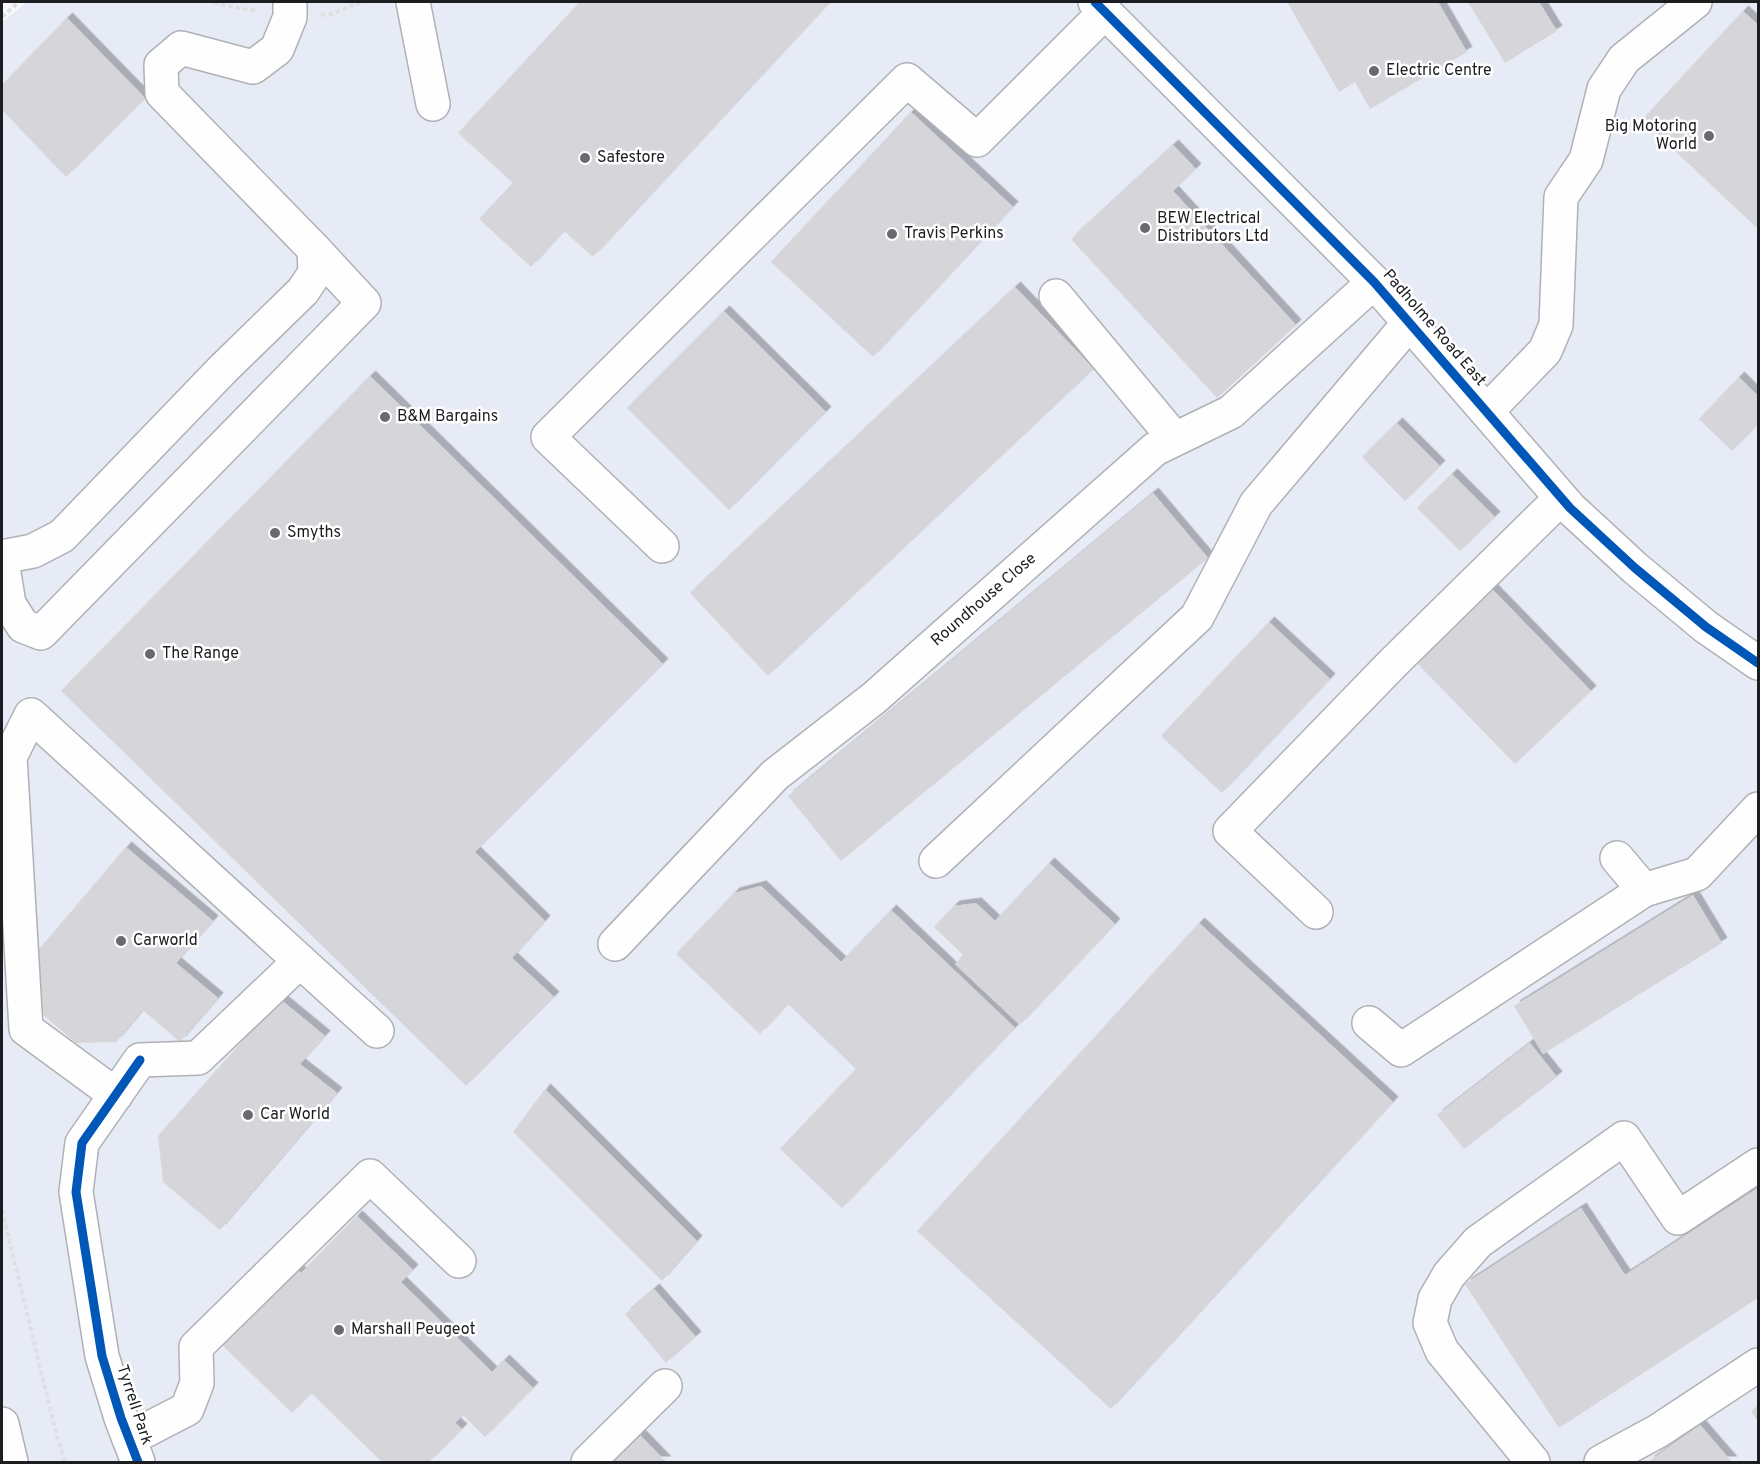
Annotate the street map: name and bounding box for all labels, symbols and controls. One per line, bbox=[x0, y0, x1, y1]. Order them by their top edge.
place label: Electric Centre bbox=[1386, 61, 1492, 81]
marker: Electric Centre bbox=[1367, 64, 1381, 78]
place label: Big Motoring World bbox=[1605, 117, 1697, 155]
marker: Big Motoring World bbox=[1702, 129, 1716, 143]
place label: Safestore bbox=[597, 148, 665, 168]
marker: Safestore bbox=[578, 151, 592, 165]
place label: BEW Electrical Distributors Ltd bbox=[1157, 209, 1269, 247]
marker: BEW Electrical Distributors Ltd bbox=[1138, 221, 1152, 235]
place label: Travis Perkins bbox=[904, 224, 1004, 244]
marker: Travis Perkins bbox=[885, 227, 899, 241]
street label: Padholme Road East bbox=[1378, 266, 1490, 390]
place label: B&M Bargains bbox=[397, 407, 498, 427]
marker: B&M Bargains bbox=[378, 410, 392, 424]
place label: Smyths bbox=[287, 523, 341, 543]
marker: Smyths bbox=[268, 526, 282, 540]
street label: Roundhouse Close bbox=[927, 549, 1041, 651]
place label: The Range bbox=[162, 644, 239, 664]
marker: The Range bbox=[143, 647, 157, 661]
place label: Carworld bbox=[133, 931, 198, 951]
marker: Carworld bbox=[114, 934, 128, 948]
place label: Car World bbox=[260, 1105, 330, 1125]
marker: Car World bbox=[241, 1108, 255, 1122]
place label: Marshall Peugeot bbox=[351, 1320, 476, 1340]
marker: Marshall Peugeot bbox=[332, 1323, 346, 1337]
street label: Tyrrell Park bbox=[112, 1362, 156, 1448]

